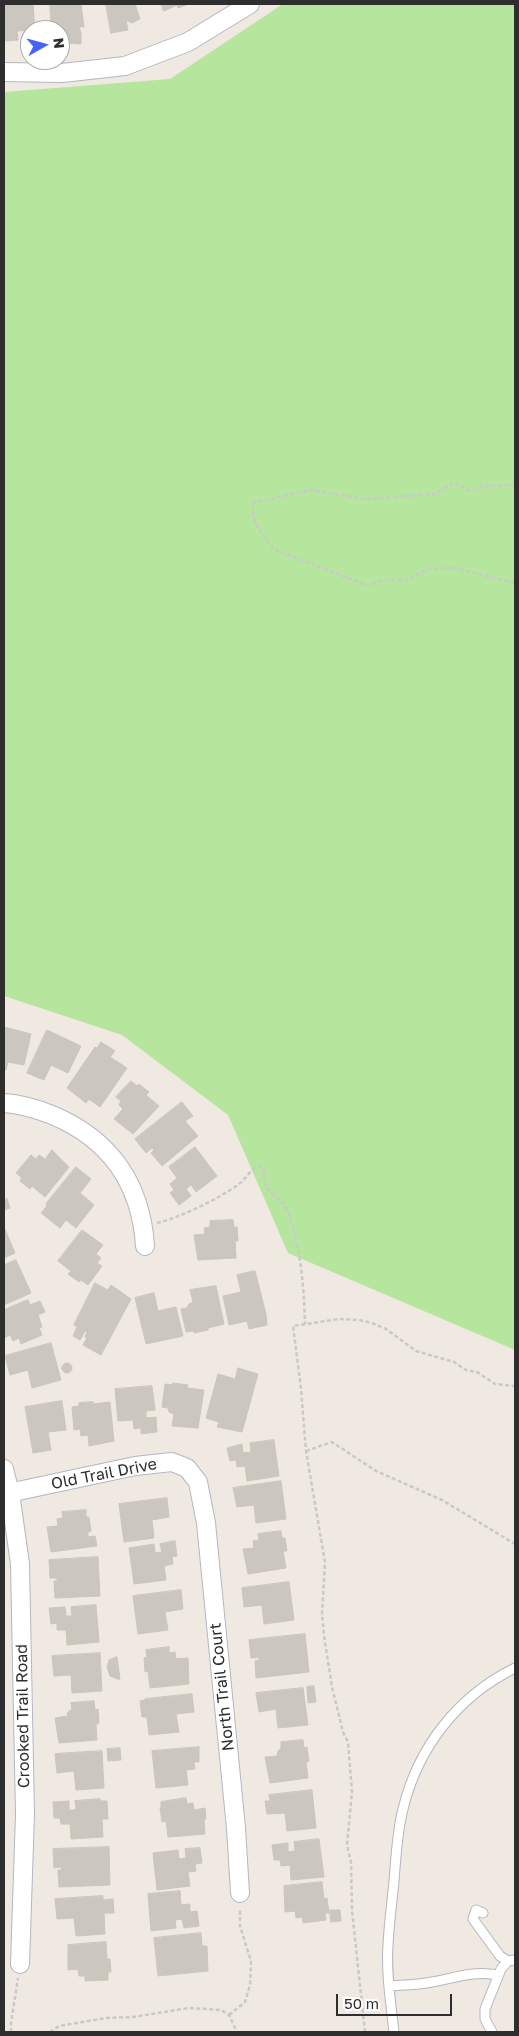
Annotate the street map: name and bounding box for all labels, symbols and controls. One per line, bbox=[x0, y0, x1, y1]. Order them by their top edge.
north arrow bbox=[20, 20, 70, 70]
text: N bbox=[50, 37, 68, 50]
street label: Old Trail Drive bbox=[50, 1454, 158, 1494]
street label: North Trail Court bbox=[206, 1622, 238, 1752]
street label: Crooked Trail Road bbox=[12, 1644, 34, 1788]
scale bar bbox=[339, 1984, 455, 2016]
text: 50 m bbox=[344, 1994, 379, 2012]

